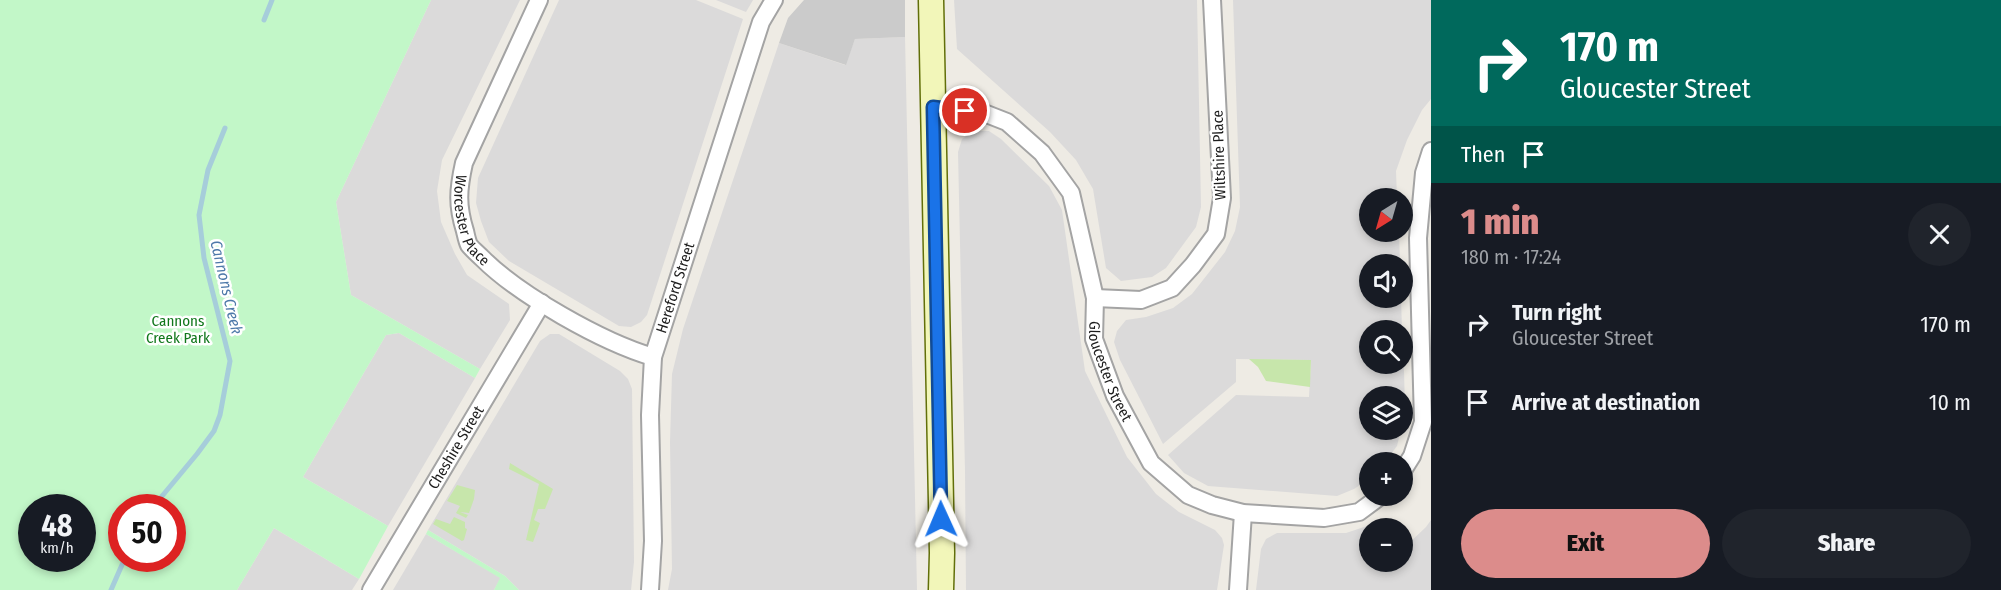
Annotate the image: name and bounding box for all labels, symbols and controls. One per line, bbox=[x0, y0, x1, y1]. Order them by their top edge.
text: 170 m bbox=[1560, 22, 1659, 72]
icon: right bbox=[1461, 24, 1539, 102]
text: Gloucester Street bbox=[1560, 73, 1751, 105]
pin bbox=[939, 85, 990, 136]
icon: arrive bbox=[948, 94, 981, 127]
street label: Wiltshire Place bbox=[1208, 110, 1230, 200]
icon: arrive bbox=[1517, 138, 1550, 171]
text: Then bbox=[1461, 141, 1505, 168]
street label: Worcester Place bbox=[450, 173, 493, 269]
north arrow bbox=[1359, 188, 1413, 242]
map controls bbox=[1359, 188, 1413, 572]
text: 1 min bbox=[1461, 200, 1539, 244]
button: close bbox=[1908, 203, 1971, 266]
water label: Cannons Creek bbox=[206, 238, 247, 336]
street label: Hereford Street bbox=[652, 240, 698, 335]
text: 180 m · 17:24 bbox=[1461, 245, 1561, 269]
button: sound bbox=[1359, 254, 1413, 308]
text: Turn right bbox=[1512, 299, 1601, 326]
icon: right bbox=[1461, 308, 1494, 341]
text: 170 m bbox=[1920, 311, 1971, 338]
park label: Cannons Creek Park bbox=[146, 312, 210, 347]
button: search bbox=[1359, 320, 1413, 374]
street label: Gloucester Street bbox=[1085, 321, 1136, 424]
text: Gloucester Street bbox=[1512, 326, 1653, 350]
button: layers bbox=[1359, 386, 1413, 440]
icon: arrive bbox=[1461, 386, 1494, 419]
text: Arrive at destination bbox=[1512, 389, 1700, 416]
text: 10 m bbox=[1929, 389, 1971, 416]
street label: Cheshire Street bbox=[424, 402, 488, 492]
button: + bbox=[1359, 452, 1413, 506]
position arrow bbox=[909, 487, 973, 551]
speed limit sign: 50 bbox=[108, 494, 186, 572]
text: 48 bbox=[41, 508, 73, 544]
button: Exit bbox=[1461, 509, 1710, 578]
button: Share bbox=[1722, 509, 1971, 578]
button: − bbox=[1359, 518, 1413, 572]
text: km/h bbox=[40, 539, 74, 557]

